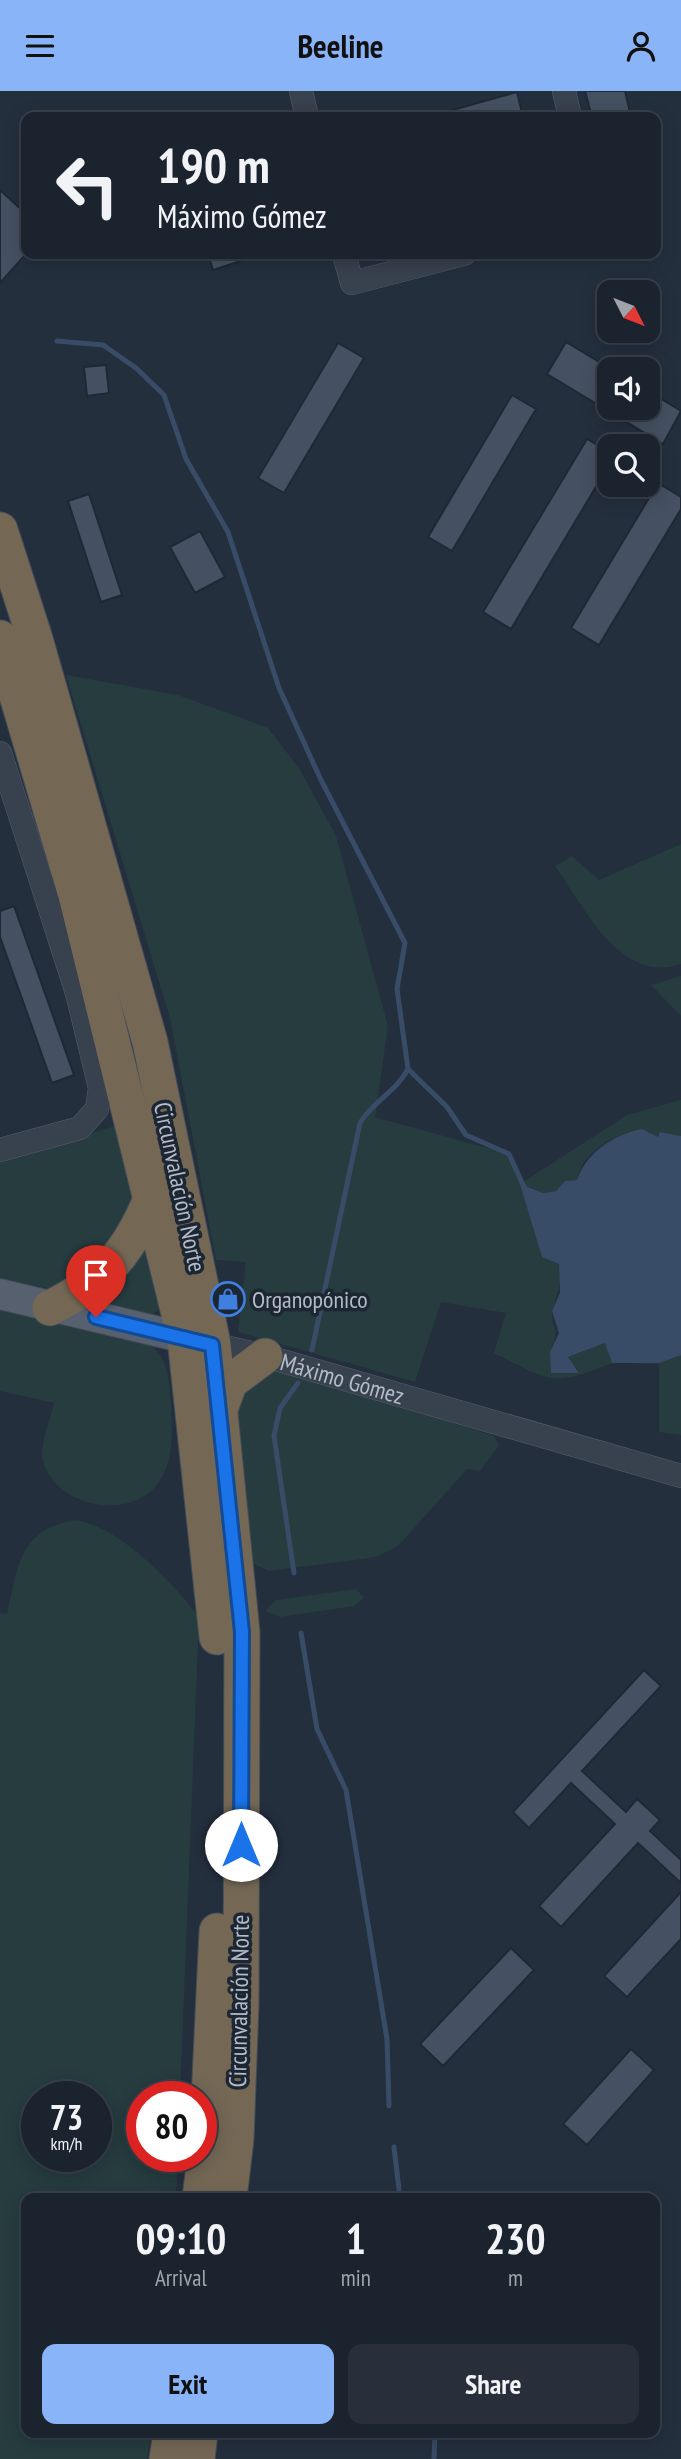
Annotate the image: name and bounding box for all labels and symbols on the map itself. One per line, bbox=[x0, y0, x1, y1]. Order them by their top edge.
north arrow bbox=[597, 280, 660, 343]
street label: Circunvalación Norte bbox=[147, 1099, 213, 1275]
pin bbox=[66, 1245, 126, 1317]
shop icon: Organopónico bbox=[209, 1280, 247, 1318]
place label: Organopónico bbox=[252, 1284, 368, 1315]
street label: Máximo Gómez bbox=[277, 1346, 408, 1411]
position arrow bbox=[204, 1808, 278, 1882]
street label: Circunvalación Norte bbox=[222, 1914, 256, 2088]
speed limit sign: 80 bbox=[126, 2081, 217, 2172]

